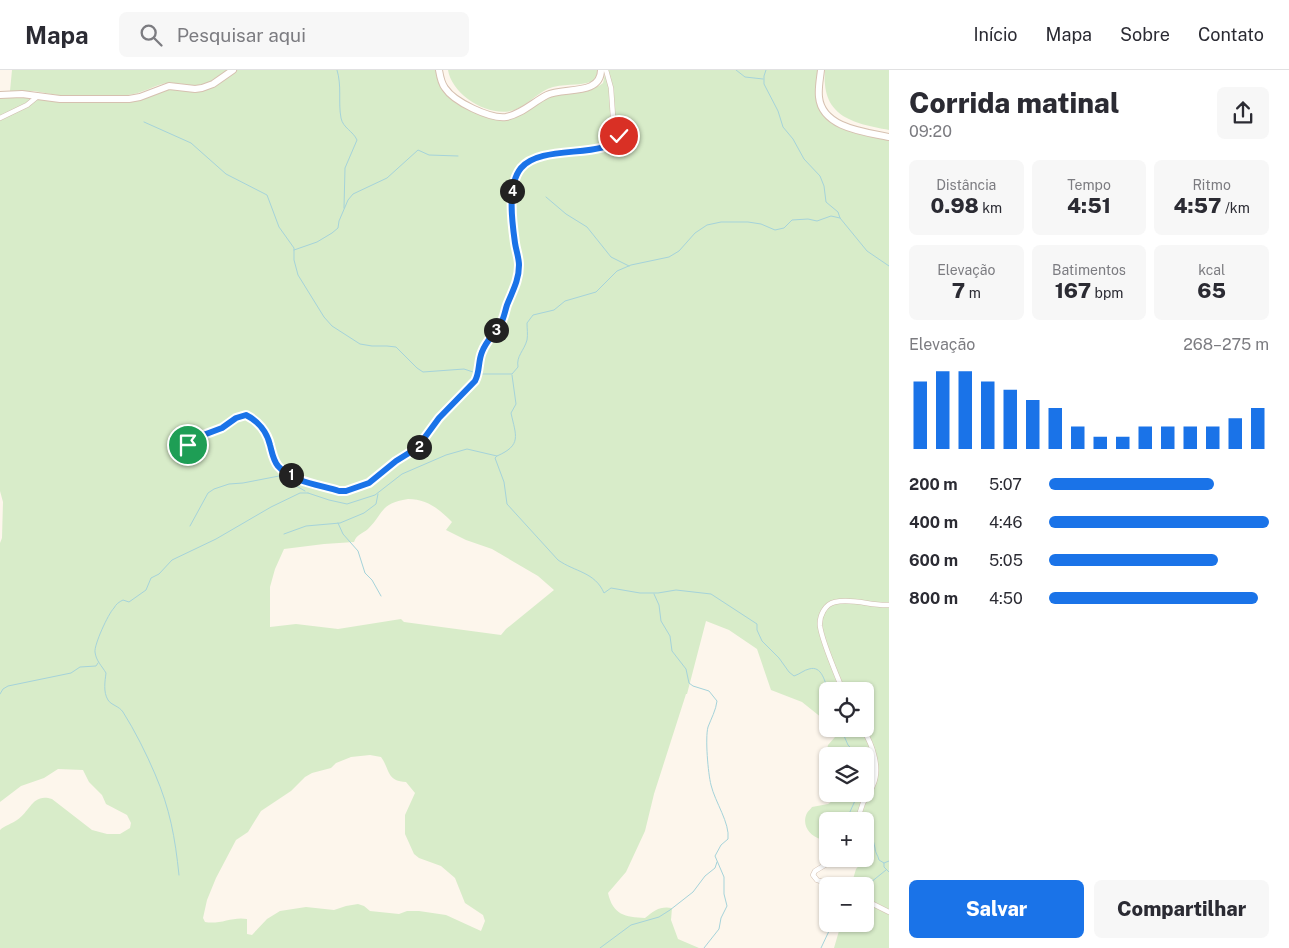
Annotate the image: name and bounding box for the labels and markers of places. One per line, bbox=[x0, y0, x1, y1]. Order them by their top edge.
pin bbox=[598, 115, 640, 157]
pin: 4 bbox=[500, 178, 524, 204]
pin: 3 bbox=[484, 318, 508, 342]
pin bbox=[167, 424, 209, 466]
pin: 2 bbox=[406, 434, 432, 460]
pin: 1 bbox=[278, 462, 304, 488]

